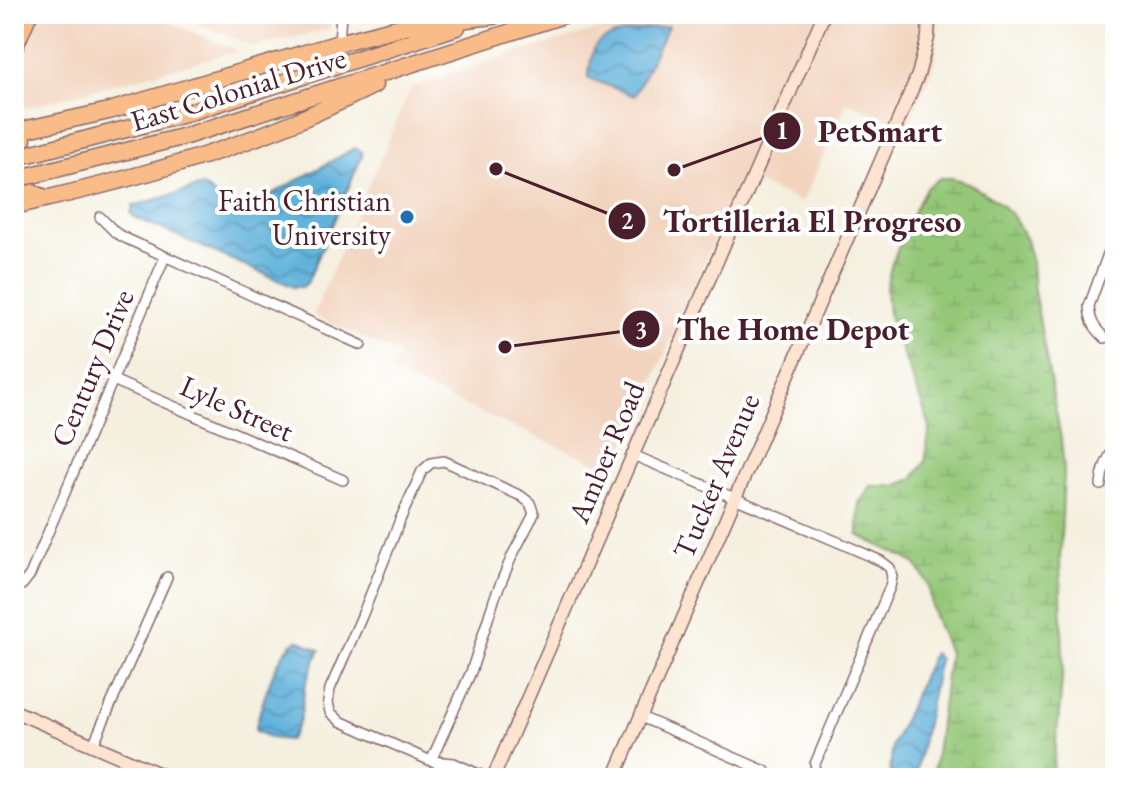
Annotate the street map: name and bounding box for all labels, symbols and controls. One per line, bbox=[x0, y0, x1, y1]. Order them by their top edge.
street label: East Colonial Drive bbox=[125, 38, 351, 140]
callout: PetSmart bbox=[762, 103, 958, 159]
text: PetSmart bbox=[818, 110, 942, 152]
text: 1 bbox=[776, 115, 788, 146]
place label: Faith Christian University bbox=[218, 181, 392, 254]
callout: Tortilleria El Progreso bbox=[607, 193, 977, 249]
text: Tortilleria El Progreso bbox=[663, 200, 961, 242]
text: 2 bbox=[621, 205, 634, 236]
marker: Faith Christian University bbox=[398, 208, 416, 226]
street label: Century Drive bbox=[41, 283, 143, 453]
callout: The Home Depot bbox=[621, 301, 925, 357]
text: The Home Depot bbox=[677, 308, 909, 350]
text: 3 bbox=[635, 314, 647, 345]
street label: Lyle Street bbox=[174, 366, 300, 450]
street label: Amber Road bbox=[558, 375, 654, 530]
street label: Tucker Avenue bbox=[664, 387, 768, 565]

